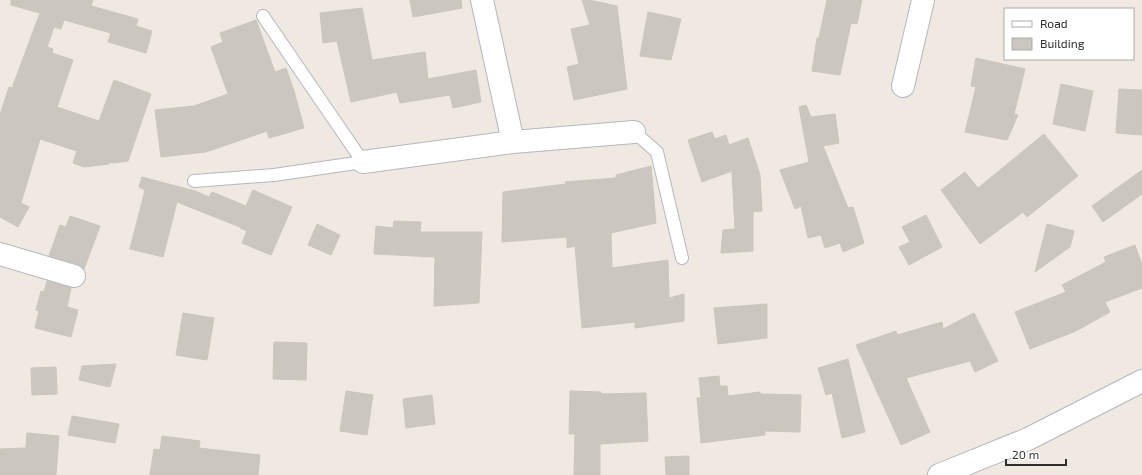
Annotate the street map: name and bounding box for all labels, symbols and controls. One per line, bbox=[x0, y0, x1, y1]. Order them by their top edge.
legend bbox=[1004, 8, 1134, 60]
text: Road bbox=[1040, 16, 1068, 30]
text: Building bbox=[1040, 36, 1085, 50]
scale bar bbox=[1006, 441, 1066, 467]
text: 20 m bbox=[1012, 447, 1039, 461]

